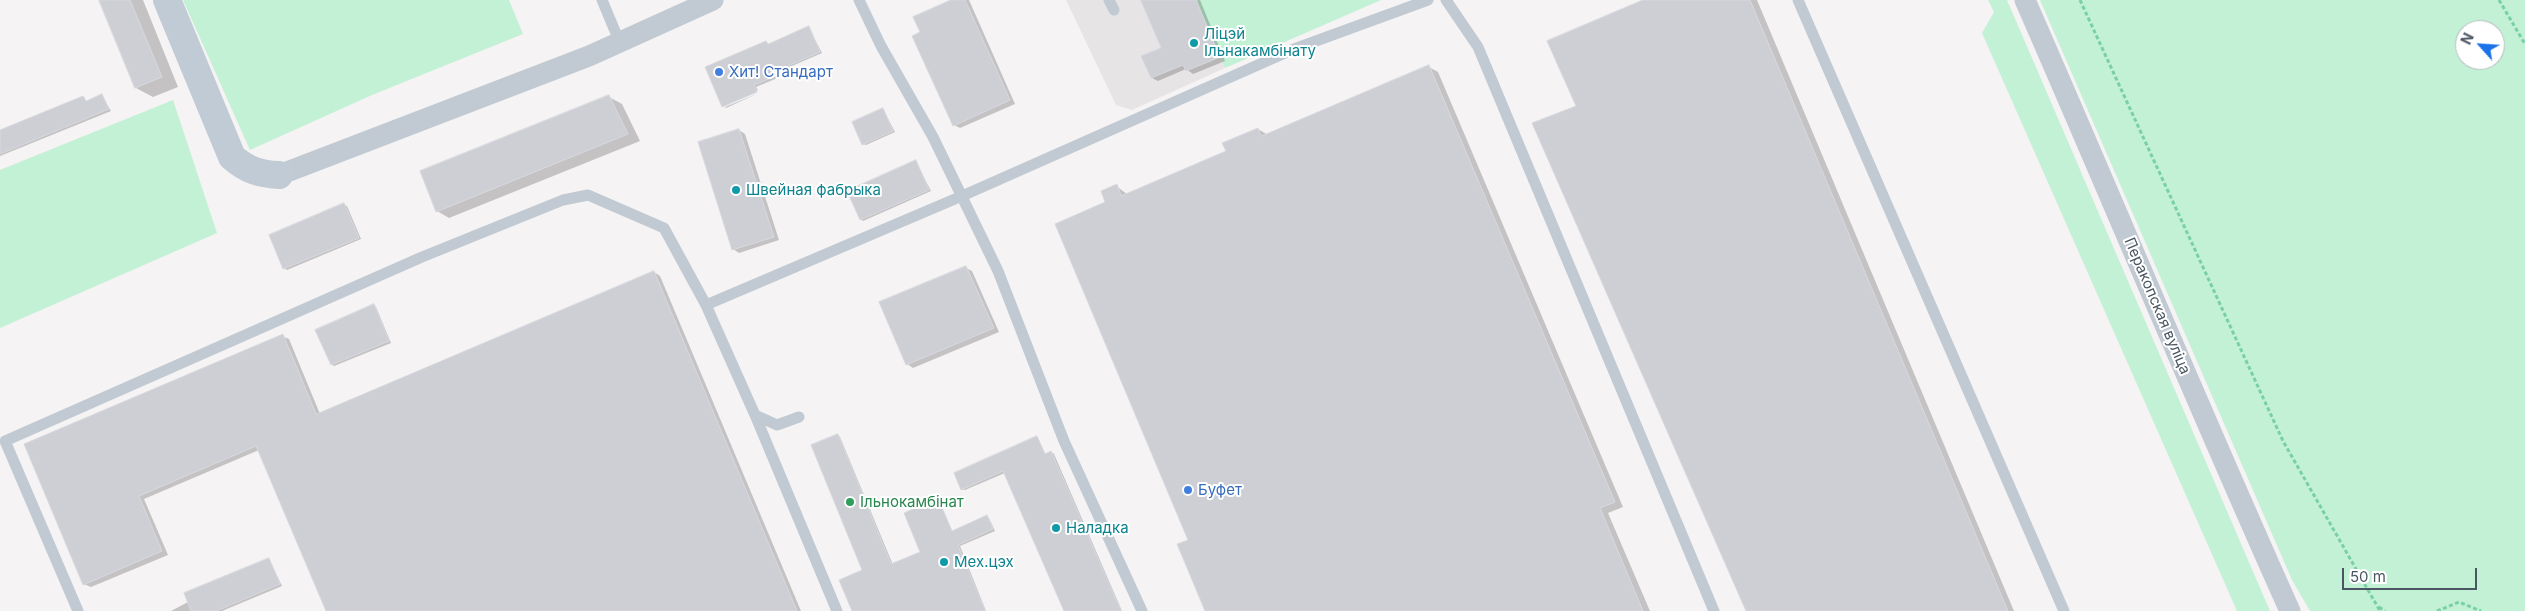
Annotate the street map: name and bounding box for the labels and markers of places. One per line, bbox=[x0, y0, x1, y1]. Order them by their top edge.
place label: Ліцэй Ільнакамбінату bbox=[1204, 25, 1316, 60]
marker: Ліцэй Ільнакамбінату bbox=[1188, 37, 1200, 49]
place label: Хит! Стандарт bbox=[729, 63, 833, 81]
marker: Хит! Стандарт bbox=[713, 66, 725, 78]
place label: Швейная фабрыка bbox=[746, 181, 881, 199]
marker: Швейная фабрыка bbox=[730, 184, 742, 196]
place label: Буфет bbox=[1198, 481, 1242, 499]
marker: Буфет bbox=[1182, 484, 1194, 496]
place label: Ільнокамбінат bbox=[860, 493, 964, 511]
marker: Ільнокамбінат bbox=[844, 496, 856, 508]
place label: Наладка bbox=[1066, 519, 1129, 537]
marker: Наладка bbox=[1050, 522, 1062, 534]
place label: Мех.цэх bbox=[954, 553, 1014, 571]
marker: Мех.цэх bbox=[938, 556, 950, 568]

